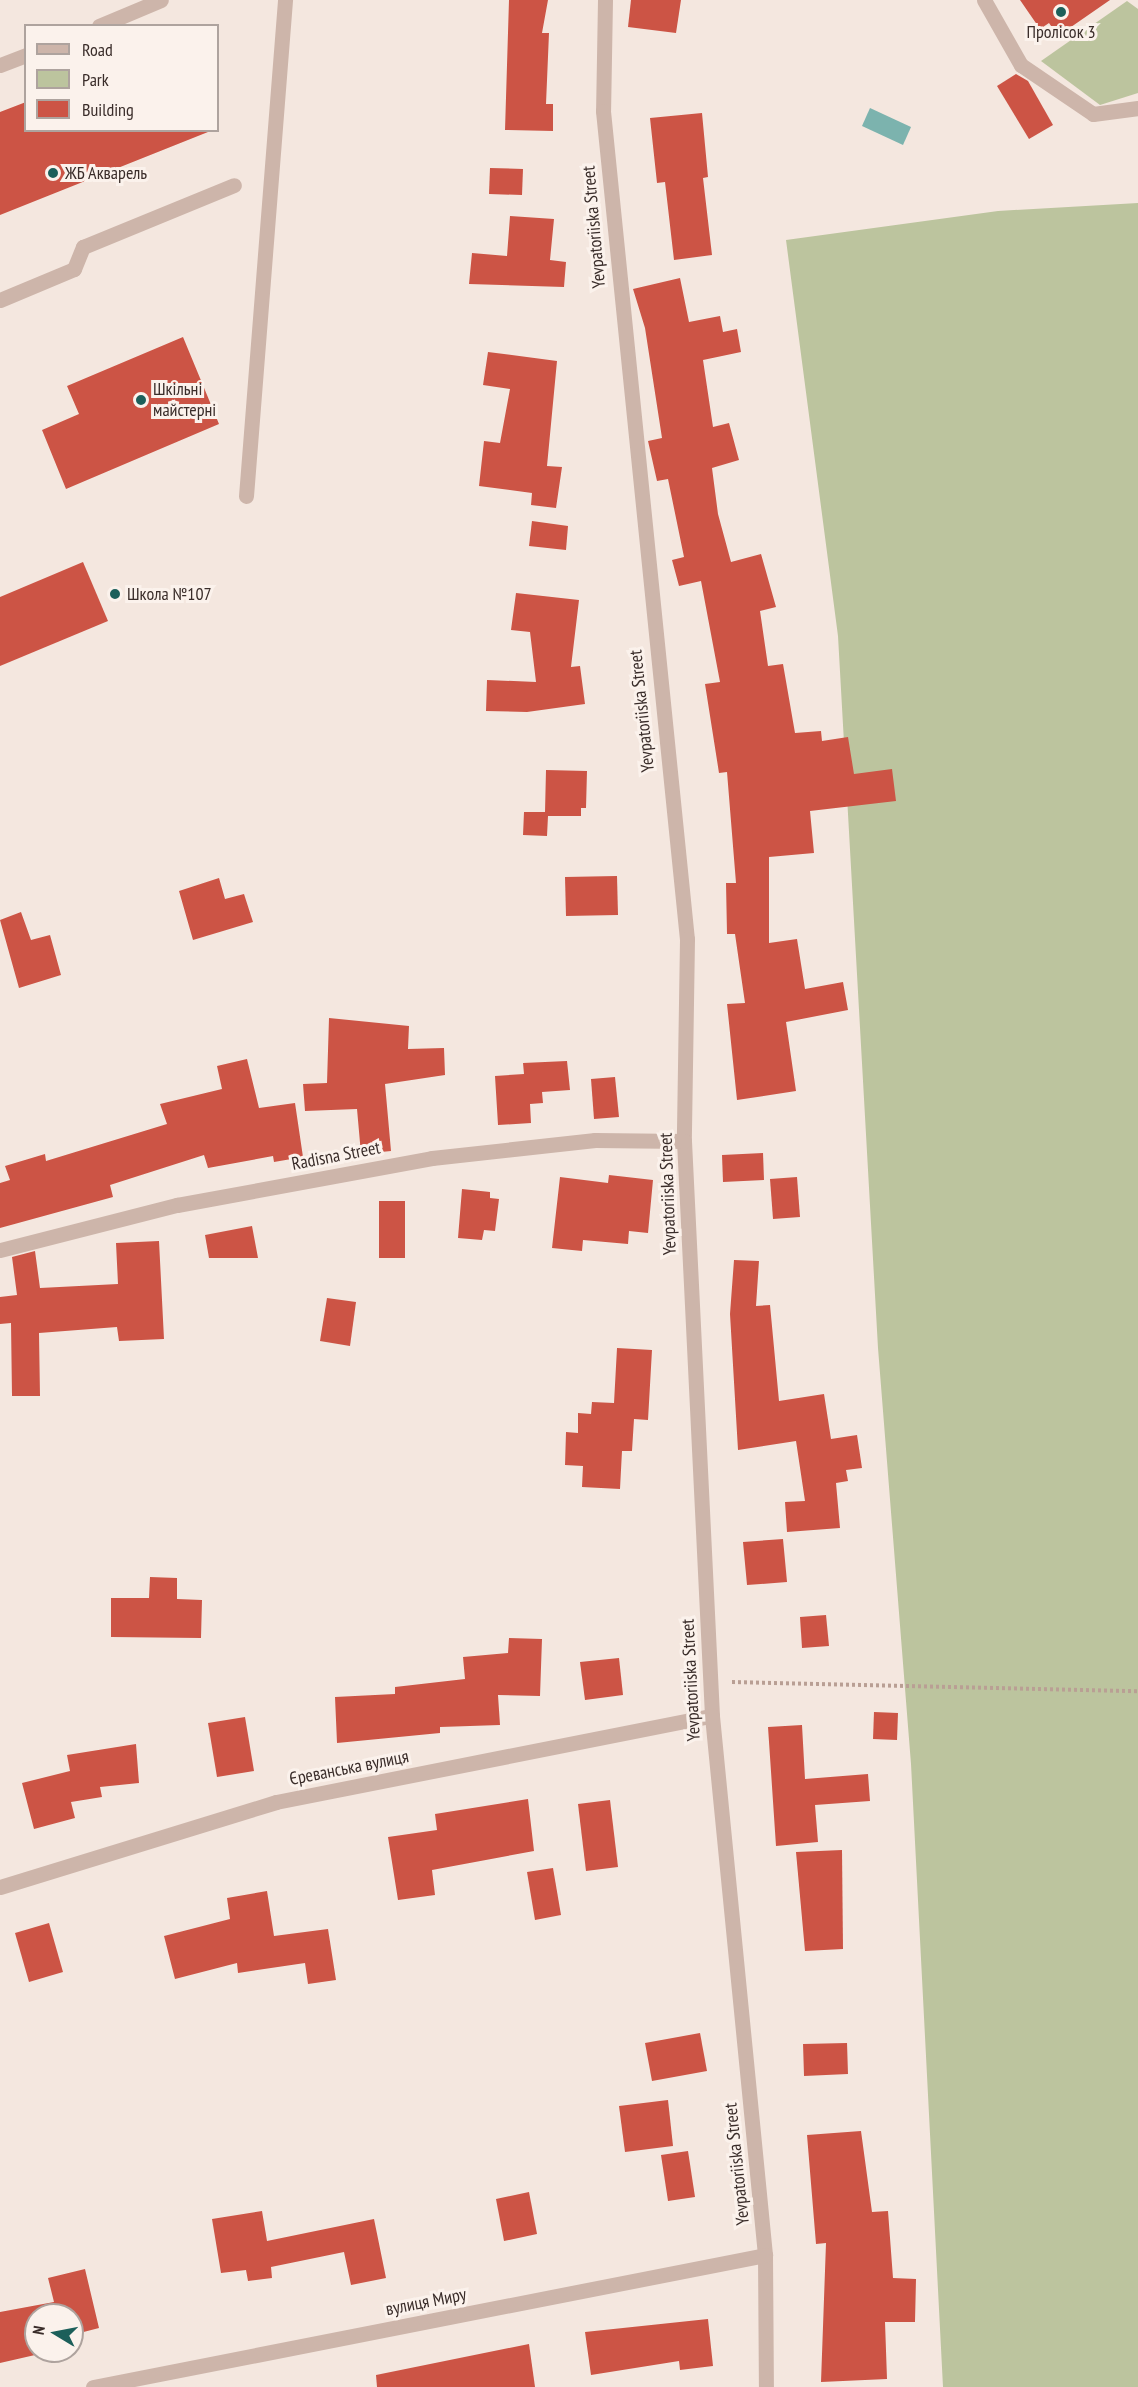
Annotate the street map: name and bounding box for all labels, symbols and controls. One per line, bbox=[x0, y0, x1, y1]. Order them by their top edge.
marker: Пролісок 3 bbox=[1054, 5, 1068, 19]
place label: Пролісок 3 bbox=[1026, 21, 1096, 43]
legend bbox=[24, 24, 219, 132]
text: Road bbox=[82, 38, 113, 61]
text: Park bbox=[82, 68, 109, 91]
text: Building bbox=[82, 98, 134, 121]
place label: ЖБ Акварель bbox=[65, 162, 148, 184]
street label: Yevpatoriiska Street bbox=[578, 165, 610, 289]
marker: ЖБ Акварель bbox=[46, 166, 60, 180]
place label: Шкільні майстерні bbox=[153, 379, 216, 422]
marker: Шкільні майстерні bbox=[134, 393, 148, 407]
place label: Школа №107 bbox=[127, 583, 212, 605]
marker: Школа №107 bbox=[108, 587, 122, 601]
street label: Yevpatoriiska Street bbox=[625, 649, 659, 773]
street label: Yevpatoriiska Street bbox=[655, 1132, 681, 1256]
street label: Radisna Street bbox=[290, 1137, 382, 1175]
street label: Yevpatoriiska Street bbox=[677, 1618, 705, 1742]
street label: Єреванська вулиця bbox=[288, 1746, 410, 1790]
street label: Yevpatoriiska Street bbox=[720, 2102, 754, 2226]
street label: вулиця Миру bbox=[384, 2284, 468, 2320]
north arrow bbox=[24, 2303, 84, 2363]
text: N bbox=[28, 2324, 49, 2336]

